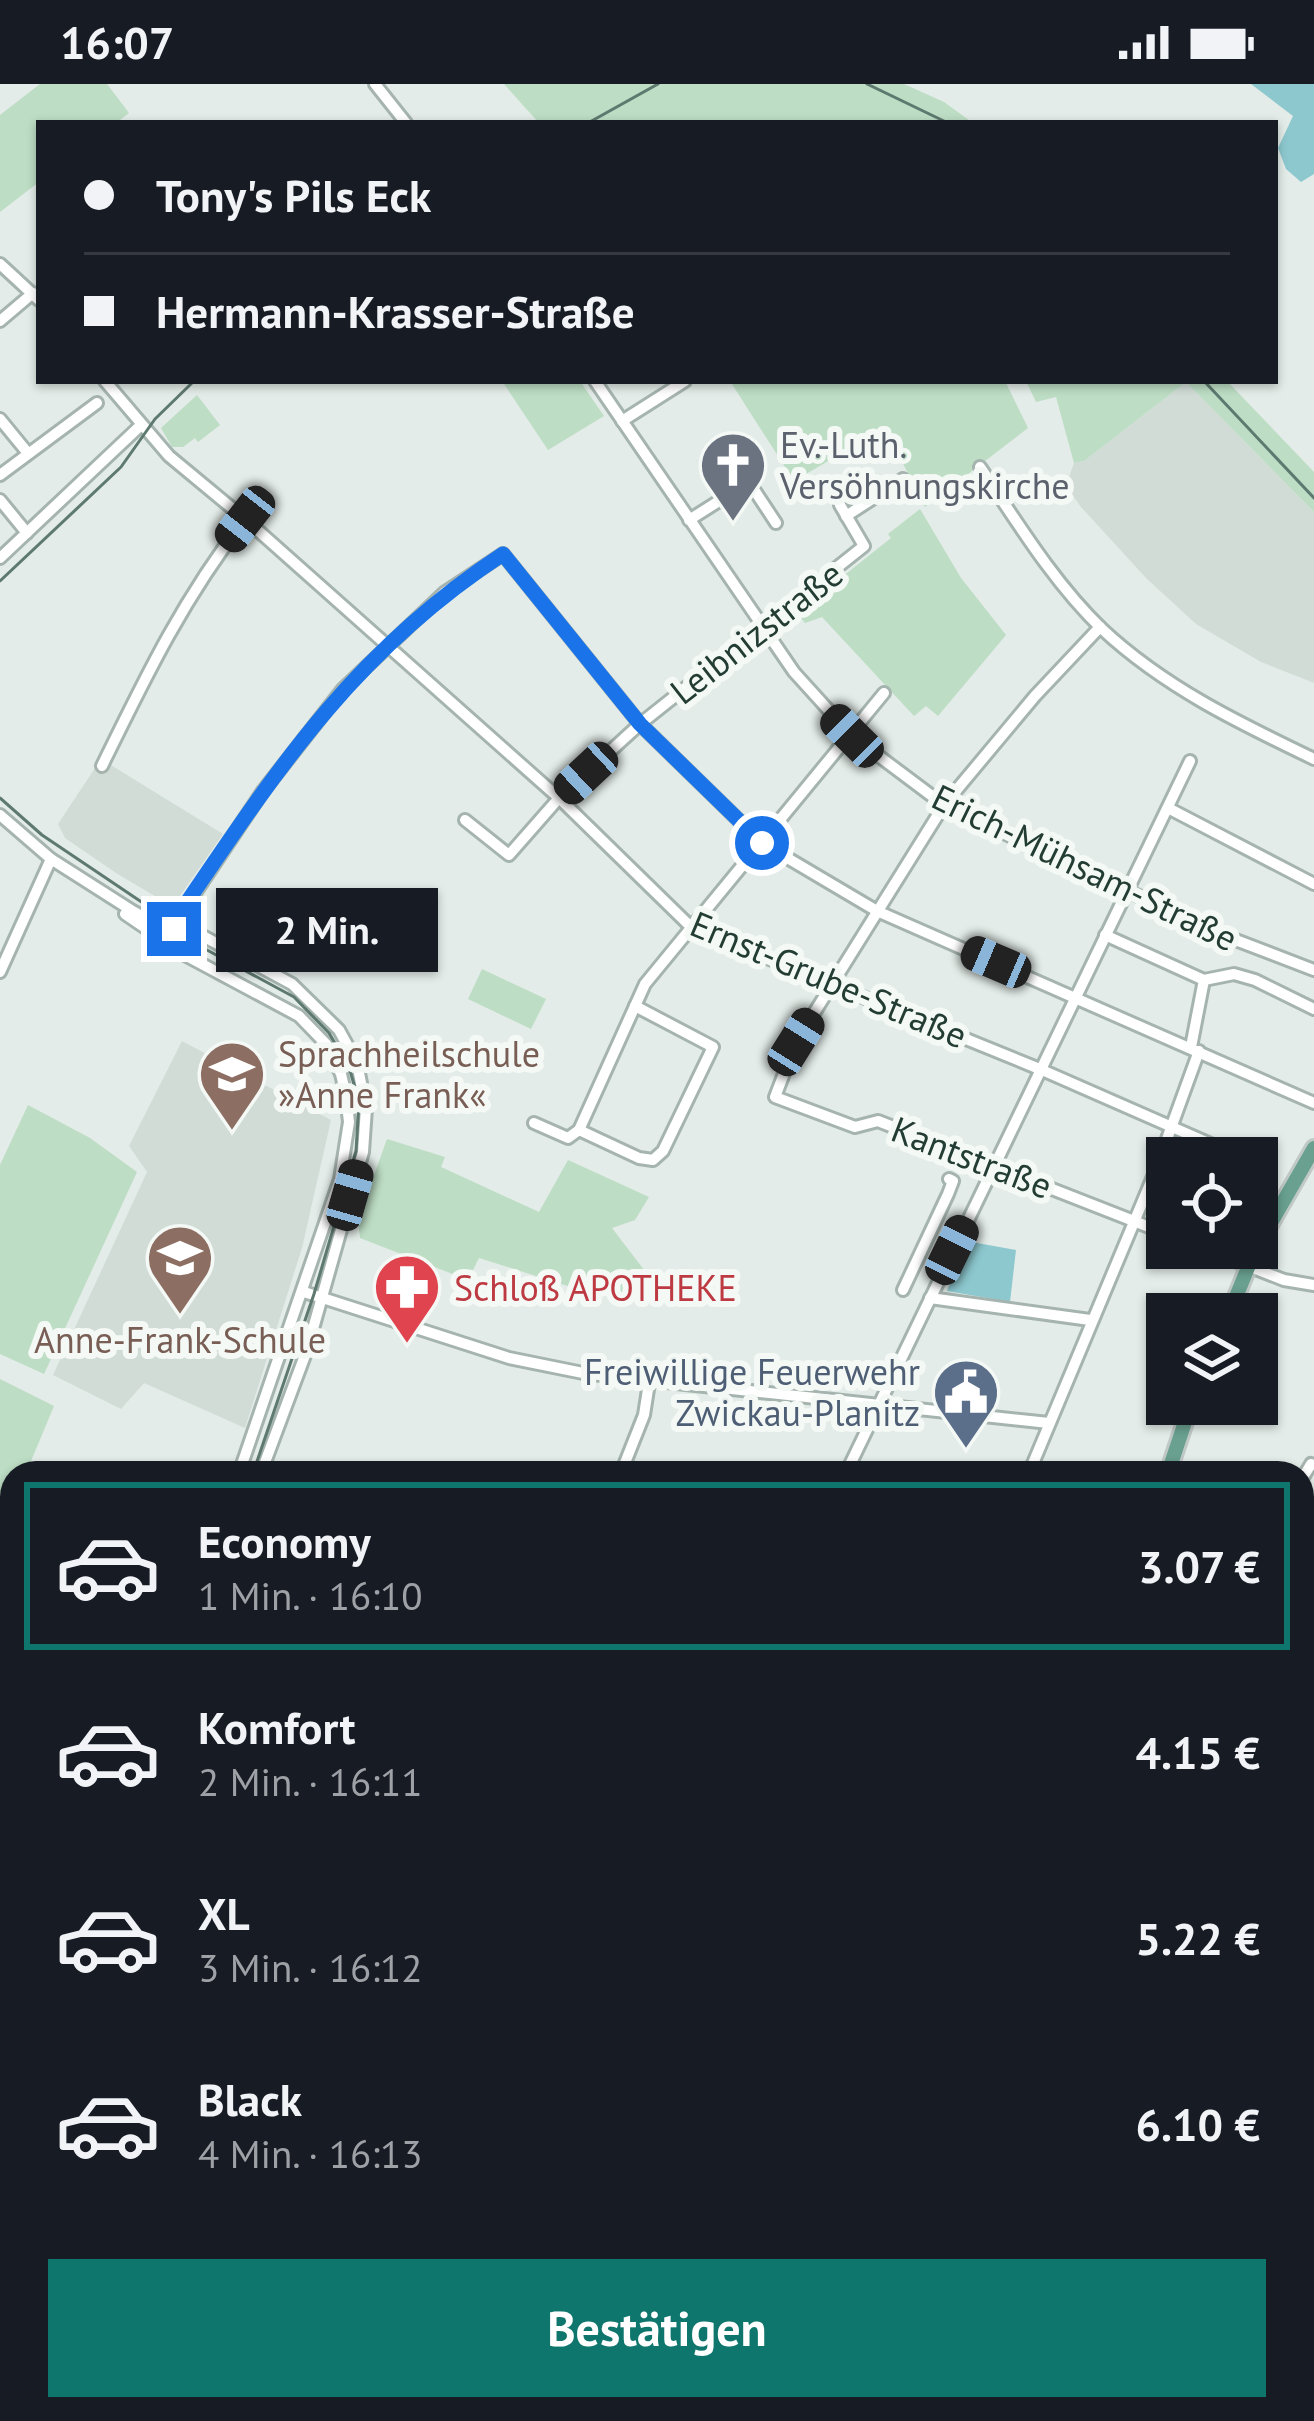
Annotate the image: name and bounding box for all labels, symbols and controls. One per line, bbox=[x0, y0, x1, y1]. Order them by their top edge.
text: 16:07 bbox=[60, 13, 174, 71]
text: Tony's Pils Eck bbox=[156, 166, 431, 224]
text: Hermann-Krasser-Straße bbox=[156, 282, 635, 340]
place label: Ev.-Luth. Versöhnungskirche bbox=[779, 421, 1070, 509]
church icon: Ev.-Luth. Versöhnungskirche bbox=[698, 430, 768, 524]
car bbox=[209, 480, 281, 558]
street label: Leibnizstraße bbox=[660, 550, 852, 714]
car bbox=[814, 698, 890, 774]
car bbox=[547, 735, 625, 811]
street label: Erich-Mühsam-Straße bbox=[925, 773, 1245, 961]
route start bbox=[735, 816, 789, 870]
callout: 2 Min. bbox=[216, 887, 438, 971]
street label: Ernst-Grube-Straße bbox=[684, 900, 974, 1058]
route end bbox=[147, 902, 201, 956]
text: 2 Min. bbox=[275, 904, 379, 955]
car bbox=[956, 931, 1036, 993]
car bbox=[762, 1002, 830, 1082]
place label: Sprachheilschule »Anne Frank« bbox=[278, 1030, 540, 1118]
school or university icon: Sprachheilschule »Anne Frank« bbox=[197, 1039, 267, 1133]
street label: Kantstraße bbox=[885, 1105, 1059, 1209]
map controls bbox=[1146, 1137, 1278, 1425]
button: locate bbox=[1146, 1137, 1278, 1269]
car bbox=[323, 1155, 377, 1235]
car bbox=[920, 1210, 984, 1290]
school or university icon: Anne-Frank-Schule bbox=[145, 1223, 215, 1317]
pharmacy icon: Schloß APOTHEKE bbox=[372, 1252, 442, 1346]
place label: Schloß APOTHEKE bbox=[454, 1264, 737, 1311]
button: layers bbox=[1146, 1293, 1278, 1425]
place label: Anne-Frank-Schule bbox=[34, 1316, 326, 1363]
place label: Freiwillige Feuerwehr Zwickau-Planitz bbox=[584, 1348, 920, 1436]
public building icon: Freiwillige Feuerwehr Zwickau-Planitz bbox=[931, 1357, 1001, 1451]
icon: car bbox=[54, 1512, 162, 1620]
text: Economy bbox=[198, 1512, 371, 1570]
text: 3.07 € bbox=[1138, 1537, 1260, 1595]
text: 1 Min. · 16:10 bbox=[198, 1570, 422, 1621]
icon: car bbox=[54, 1698, 162, 1806]
text: Komfort bbox=[198, 1698, 355, 1756]
text: 4.15 € bbox=[1135, 1723, 1260, 1781]
text: 2 Min. · 16:11 bbox=[198, 1756, 422, 1807]
icon: car bbox=[54, 1884, 162, 1992]
text: XL bbox=[198, 1884, 250, 1942]
text: 5.22 € bbox=[1135, 1909, 1260, 1967]
text: 3 Min. · 16:12 bbox=[198, 1942, 422, 1993]
icon: car bbox=[54, 2070, 162, 2178]
text: Black bbox=[198, 2070, 302, 2128]
text: 6.10 € bbox=[1135, 2095, 1260, 2153]
text: 4 Min. · 16:13 bbox=[198, 2128, 422, 2179]
button: Bestätigen bbox=[48, 2259, 1266, 2397]

